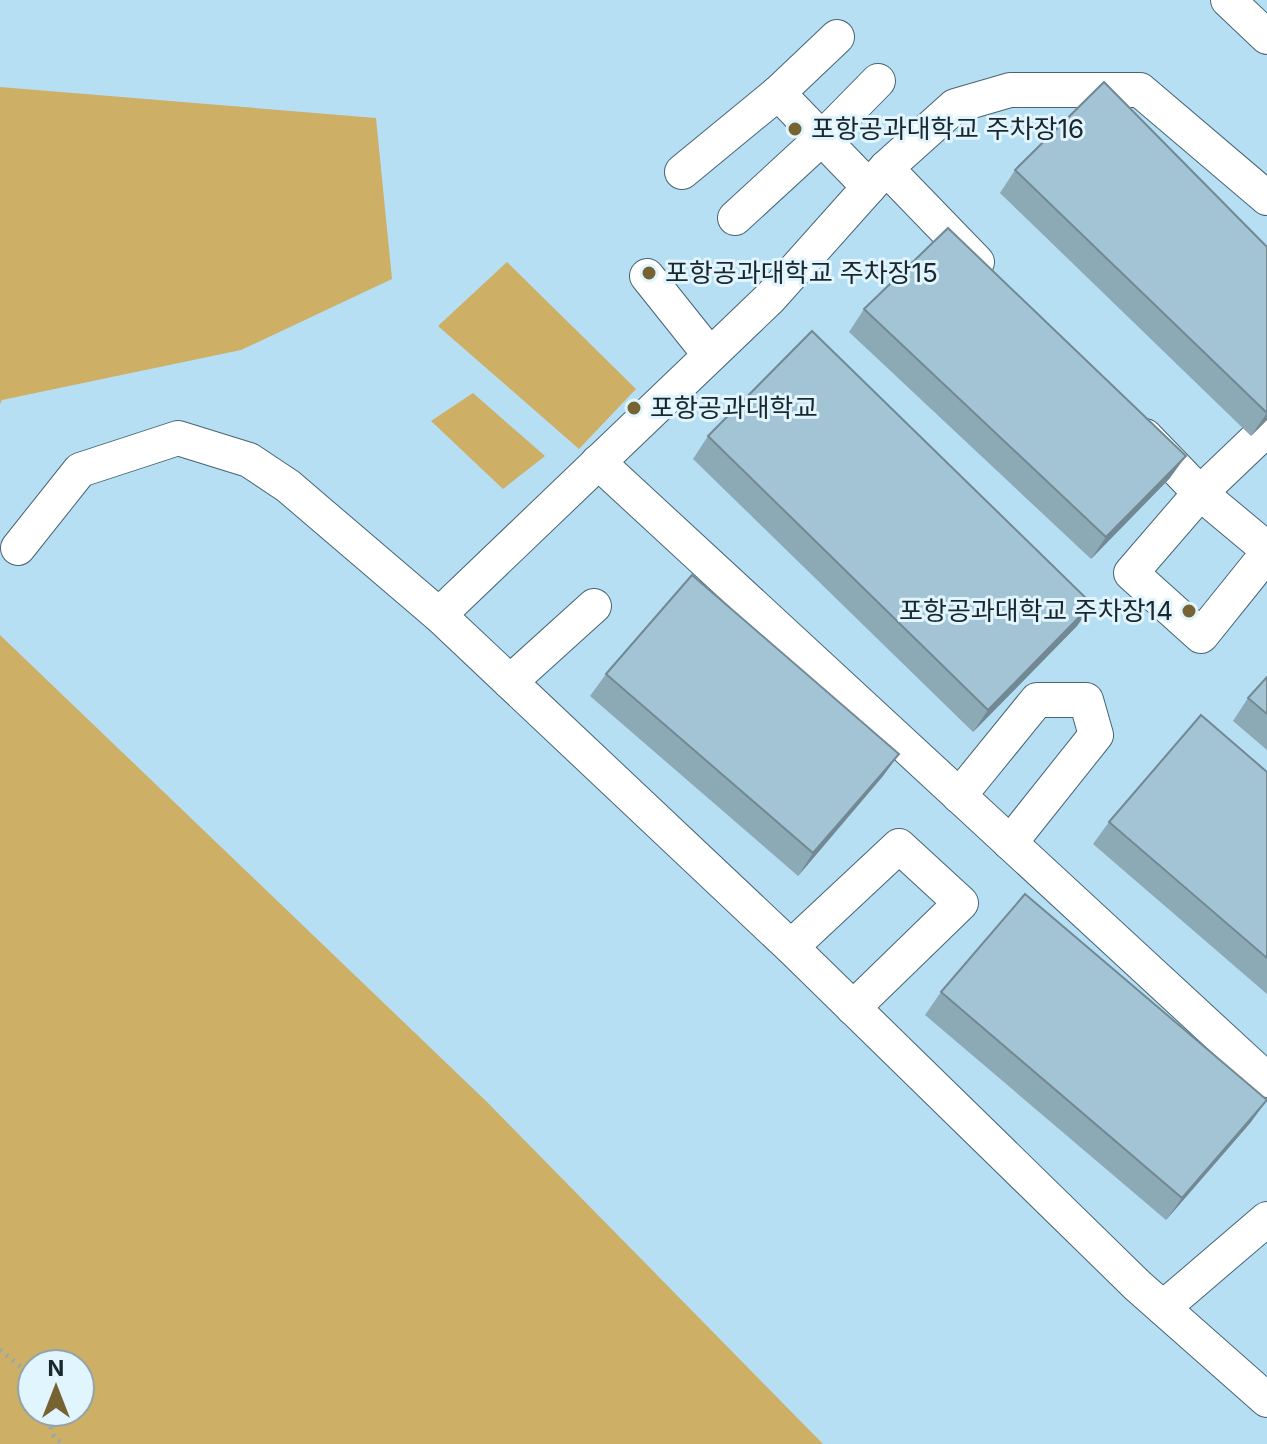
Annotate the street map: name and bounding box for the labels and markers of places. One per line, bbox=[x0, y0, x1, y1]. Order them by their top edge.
place label: 포항공과대학교 주차장16 bbox=[811, 113, 1084, 144]
marker: 포항공과대학교 주차장16 bbox=[786, 120, 804, 138]
place label: 포항공과대학교 주차장15 bbox=[665, 257, 938, 288]
marker: 포항공과대학교 주차장15 bbox=[640, 264, 658, 282]
place label: 포항공과대학교 bbox=[650, 392, 817, 423]
marker: 포항공과대학교 bbox=[625, 399, 643, 417]
place label: 포항공과대학교 주차장14 bbox=[899, 595, 1173, 626]
marker: 포항공과대학교 주차장14 bbox=[1180, 602, 1198, 620]

